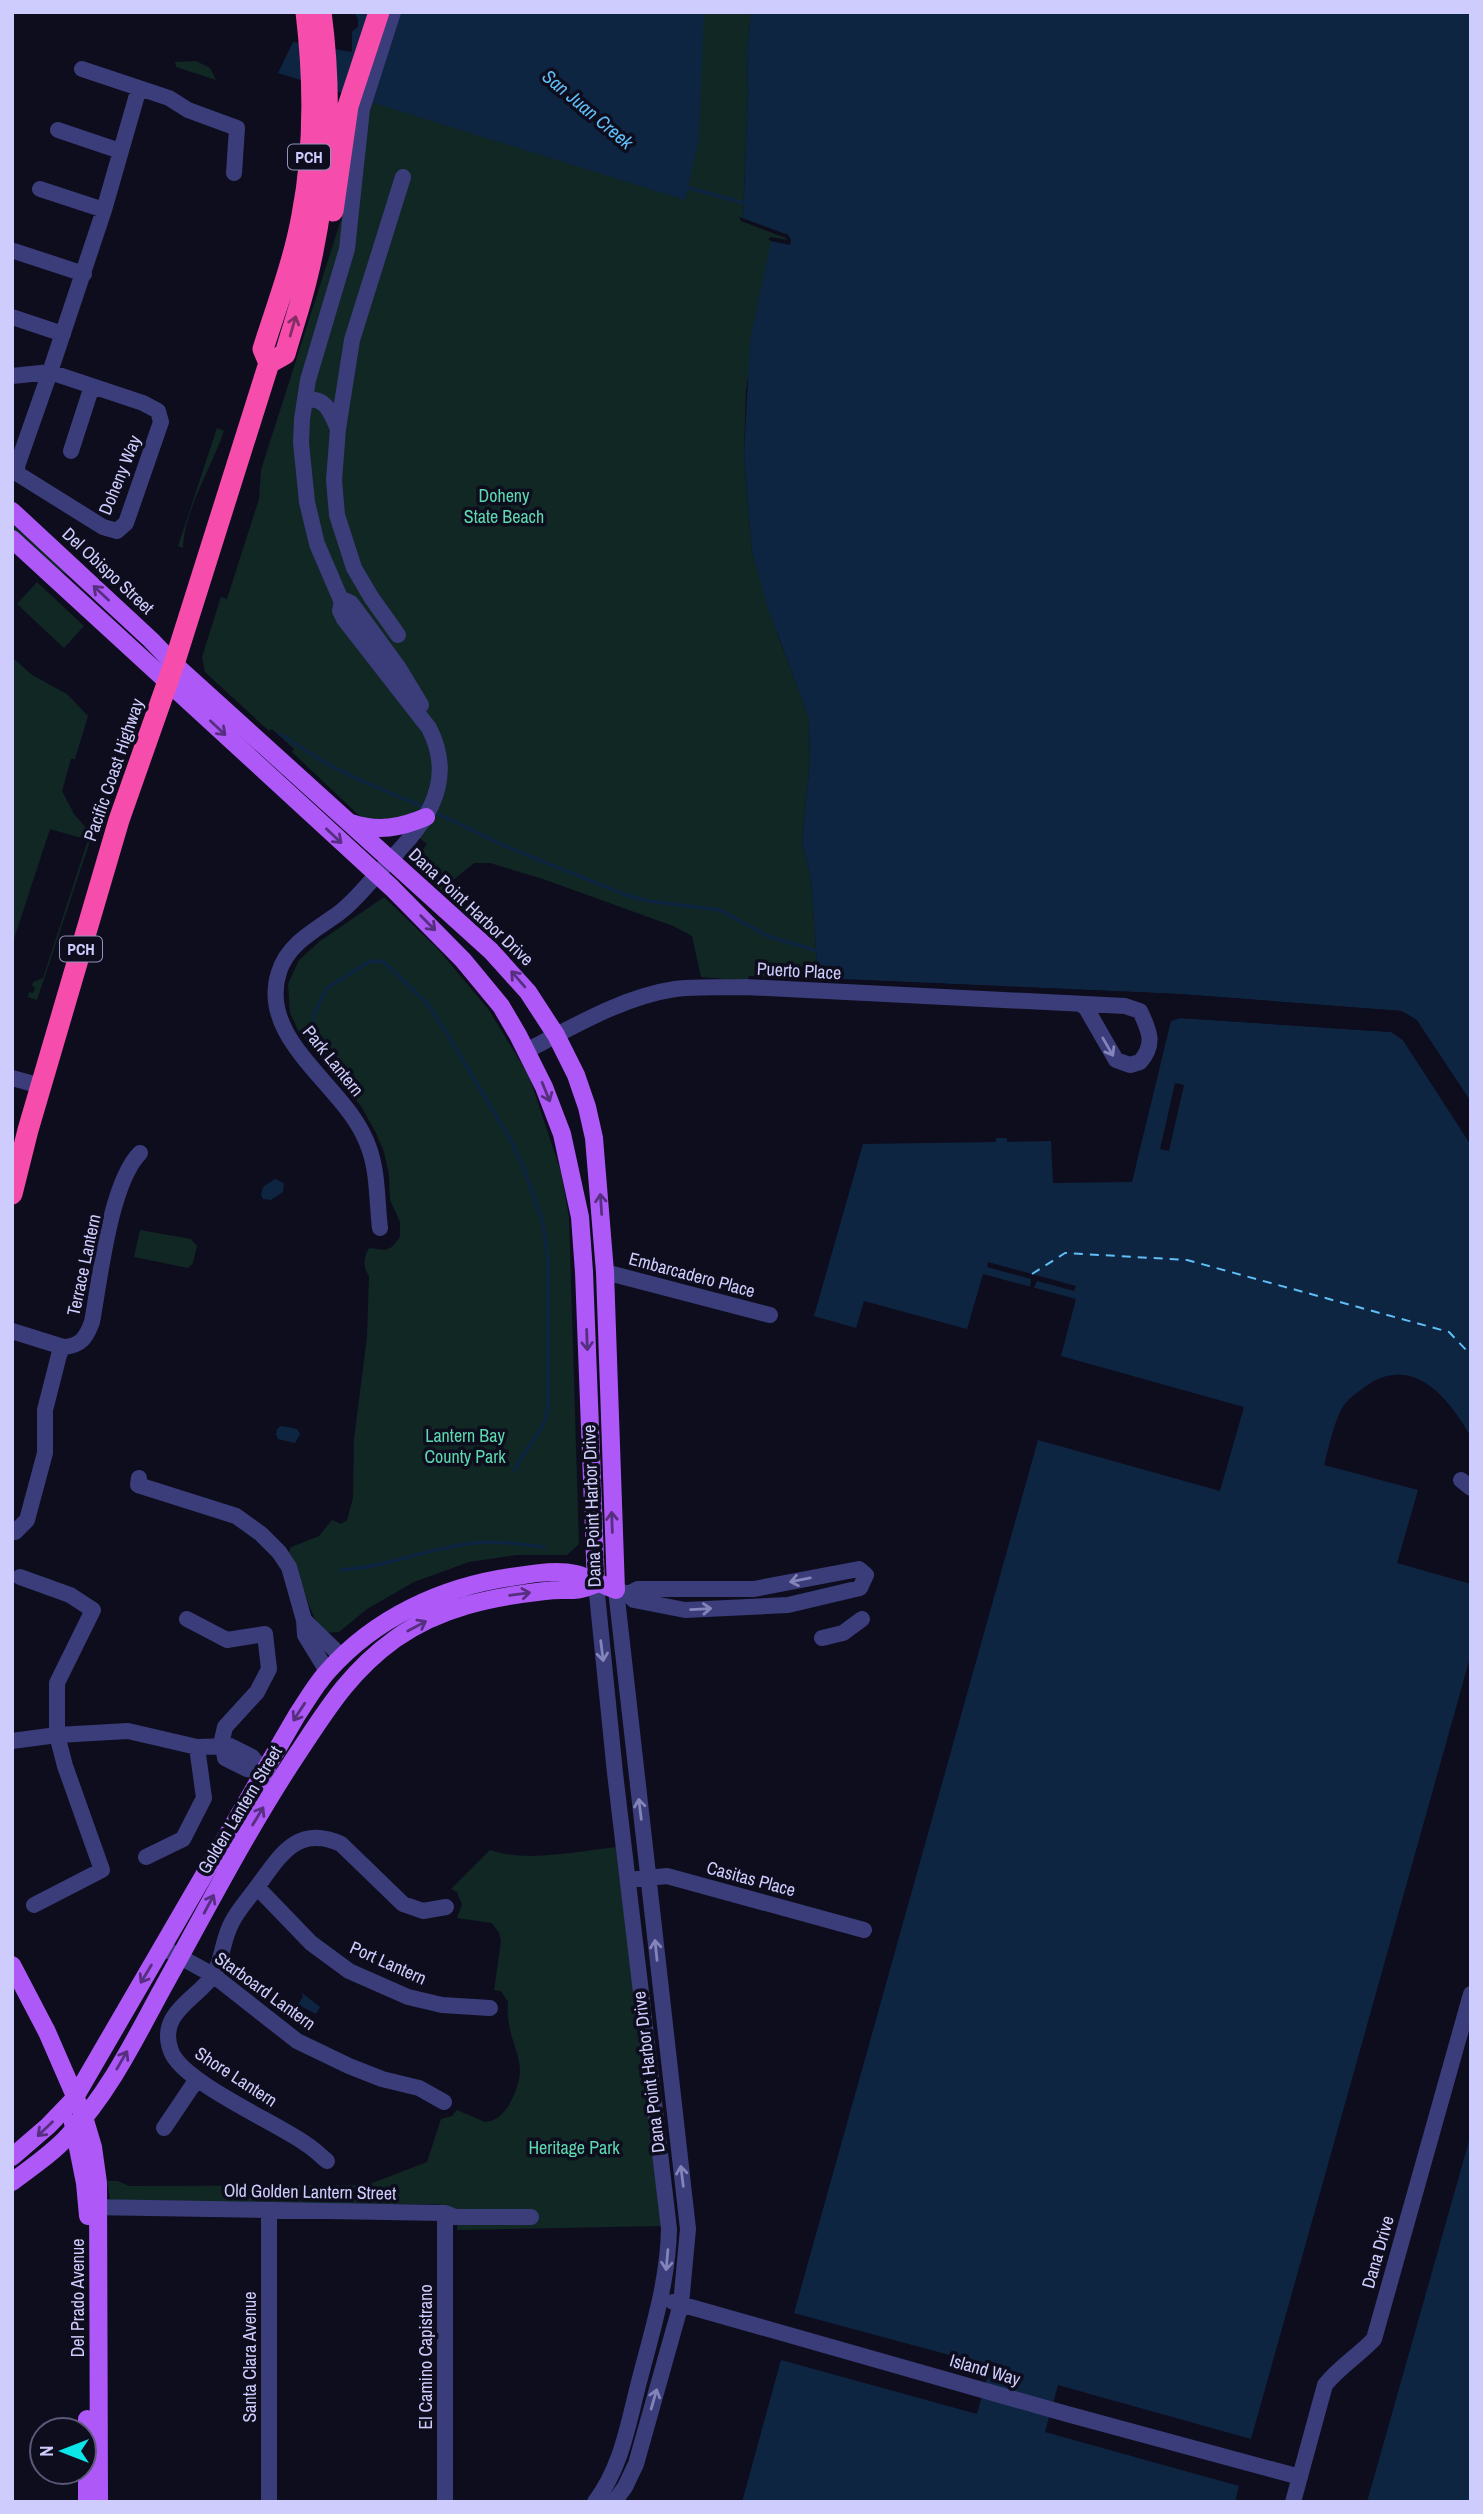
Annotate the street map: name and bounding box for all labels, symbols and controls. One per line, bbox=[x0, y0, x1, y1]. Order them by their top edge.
water label: San Juan Creek bbox=[537, 63, 640, 156]
road number: PCH bbox=[288, 144, 330, 169]
one-way arrow bbox=[288, 316, 301, 338]
street label: Doheny Way bbox=[92, 431, 147, 518]
park label: Doheny State Beach bbox=[464, 483, 544, 529]
street label: Del Obispo Street bbox=[57, 521, 160, 620]
one-way arrow bbox=[93, 585, 110, 602]
street label: Pacific Coast Highway bbox=[77, 695, 150, 844]
one-way arrow bbox=[209, 720, 226, 737]
one-way arrow bbox=[325, 827, 342, 844]
street label: Dana Point Harbor Drive bbox=[403, 842, 539, 971]
one-way arrow bbox=[419, 915, 436, 932]
road number: PCH bbox=[60, 937, 102, 962]
street label: Puerto Place bbox=[756, 956, 842, 985]
one-way arrow bbox=[510, 971, 526, 989]
street label: Park Lantern bbox=[297, 1020, 370, 1101]
one-way arrow bbox=[1101, 1037, 1115, 1057]
one-way arrow bbox=[540, 1081, 553, 1102]
one-way arrow bbox=[594, 1193, 607, 1216]
street label: Terrace Lantern bbox=[61, 1212, 106, 1318]
street label: Embarcadero Place bbox=[626, 1246, 758, 1303]
one-way arrow bbox=[580, 1329, 593, 1352]
park label: Lantern Bay County Park bbox=[424, 1423, 506, 1469]
street label: Dana Point Harbor Drive bbox=[576, 1424, 607, 1588]
one-way arrow bbox=[606, 1511, 619, 1534]
one-way arrow bbox=[789, 1574, 812, 1588]
one-way arrow bbox=[508, 1588, 531, 1601]
one-way arrow bbox=[689, 1603, 712, 1616]
one-way arrow bbox=[407, 1619, 427, 1633]
one-way arrow bbox=[595, 1640, 608, 1662]
one-way arrow bbox=[292, 1701, 306, 1721]
street label: Golden Lantern Street bbox=[191, 1741, 288, 1878]
one-way arrow bbox=[634, 1799, 647, 1821]
one-way arrow bbox=[252, 1807, 266, 1827]
street label: Casitas Place bbox=[704, 1855, 798, 1902]
one-way arrow bbox=[202, 1894, 216, 1915]
street label: Port Lantern bbox=[346, 1935, 430, 1990]
one-way arrow bbox=[649, 1939, 662, 1962]
street label: Starboard Lantern bbox=[210, 1946, 321, 2036]
one-way arrow bbox=[139, 1963, 153, 1983]
street label: Dana Point Harbor Drive bbox=[626, 1990, 671, 2154]
street label: Shore Lantern bbox=[190, 2041, 282, 2113]
one-way arrow bbox=[115, 2051, 129, 2071]
one-way arrow bbox=[37, 2121, 54, 2138]
park label: Heritage Park bbox=[528, 2135, 620, 2160]
one-way arrow bbox=[676, 2165, 689, 2188]
street label: Old Golden Lantern Street bbox=[224, 2177, 396, 2206]
street label: Dana Drive bbox=[1355, 2213, 1400, 2291]
street label: Del Prado Avenue bbox=[65, 2239, 90, 2357]
one-way arrow bbox=[660, 2248, 673, 2270]
street label: El Camino Capistrano bbox=[413, 2284, 438, 2430]
street label: Santa Clara Avenue bbox=[237, 2291, 262, 2423]
street label: Island Way bbox=[947, 2348, 1024, 2392]
one-way arrow bbox=[648, 2388, 661, 2411]
north arrow bbox=[28, 2416, 98, 2486]
text: N bbox=[33, 2445, 59, 2457]

